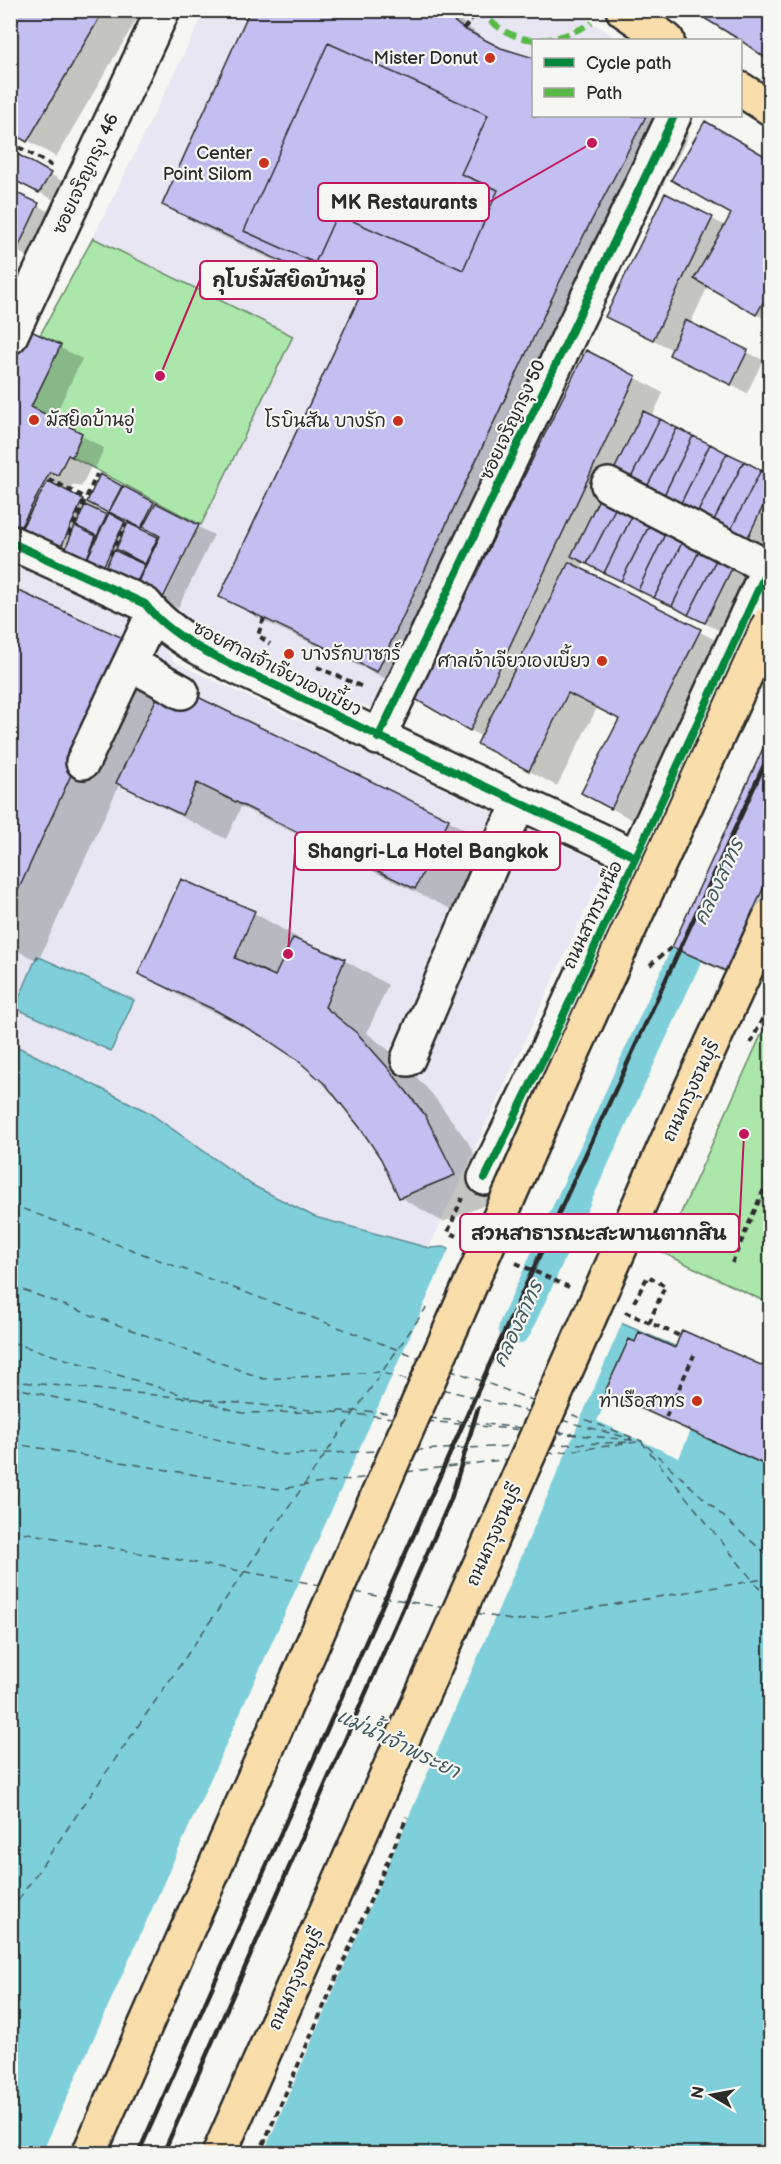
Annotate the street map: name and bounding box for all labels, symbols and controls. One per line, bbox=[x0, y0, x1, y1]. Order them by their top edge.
legend bbox=[532, 39, 742, 117]
place label: Mister Donut bbox=[374, 48, 478, 69]
marker: Mister Donut bbox=[483, 51, 497, 65]
text: Cycle path bbox=[586, 53, 672, 74]
text: Path bbox=[586, 83, 622, 104]
street label: ซอยเจริญกรุง 46 bbox=[48, 110, 126, 239]
place label: Center Point Silom bbox=[163, 143, 252, 185]
marker: Center Point Silom bbox=[257, 156, 271, 170]
callout: MK Restaurants bbox=[318, 183, 489, 221]
text: MK Restaurants bbox=[330, 191, 478, 215]
callout: กุโบร์มัสยิดบ้านอู่ bbox=[200, 261, 377, 299]
text: กุโบร์มัสยิดบ้านอู่ bbox=[212, 267, 366, 295]
street label: ซอยเจริญกรุง 50 bbox=[475, 356, 553, 485]
place label: มัสยิดบ้านอู่ bbox=[46, 408, 135, 434]
place label: โรบินสัน บางรัก bbox=[265, 408, 386, 432]
marker: มัสยิดบ้านอู่ bbox=[27, 413, 41, 427]
marker: โรบินสัน บางรัก bbox=[391, 414, 405, 428]
street label: ซอยศาลเจ้าเจียวเองเบี้ยว bbox=[189, 611, 368, 721]
place label: บางรักบาซาร์ bbox=[301, 641, 401, 665]
place label: ศาลเจ้าเจียวเองเบี้ยว bbox=[438, 644, 590, 672]
marker: บางรักบาซาร์ bbox=[282, 647, 296, 661]
marker: ศาลเจ้าเจียวเองเบี้ยว bbox=[595, 654, 609, 668]
callout: Shangri-La Hotel Bangkok bbox=[295, 832, 560, 870]
water label: คลองสาทร bbox=[689, 833, 750, 929]
text: Shangri-La Hotel Bangkok bbox=[308, 840, 549, 864]
street label: ถนนสาทรเหนือ bbox=[557, 857, 627, 972]
street label: ถนนกรุงธนบุรี bbox=[656, 1036, 726, 1146]
callout: สวนสาธารณะสะพานตากสิน bbox=[460, 1214, 739, 1252]
text: สวนสาธารณะสะพานตากสิน bbox=[471, 1221, 727, 1246]
water label: คลองสาทร bbox=[488, 1275, 549, 1371]
place label: ท่าเรือสาทร bbox=[599, 1389, 685, 1412]
marker: ท่าเรือสาทร bbox=[690, 1394, 704, 1408]
street label: ถนนกรุงธนบุรี bbox=[460, 1480, 529, 1591]
water label: แม่น้ำเจ้าพระยา bbox=[333, 1698, 467, 1785]
street label: ถนนกรุงธนบุรี bbox=[262, 1924, 331, 2035]
north arrow bbox=[682, 2065, 742, 2125]
text: N bbox=[688, 2085, 709, 2100]

